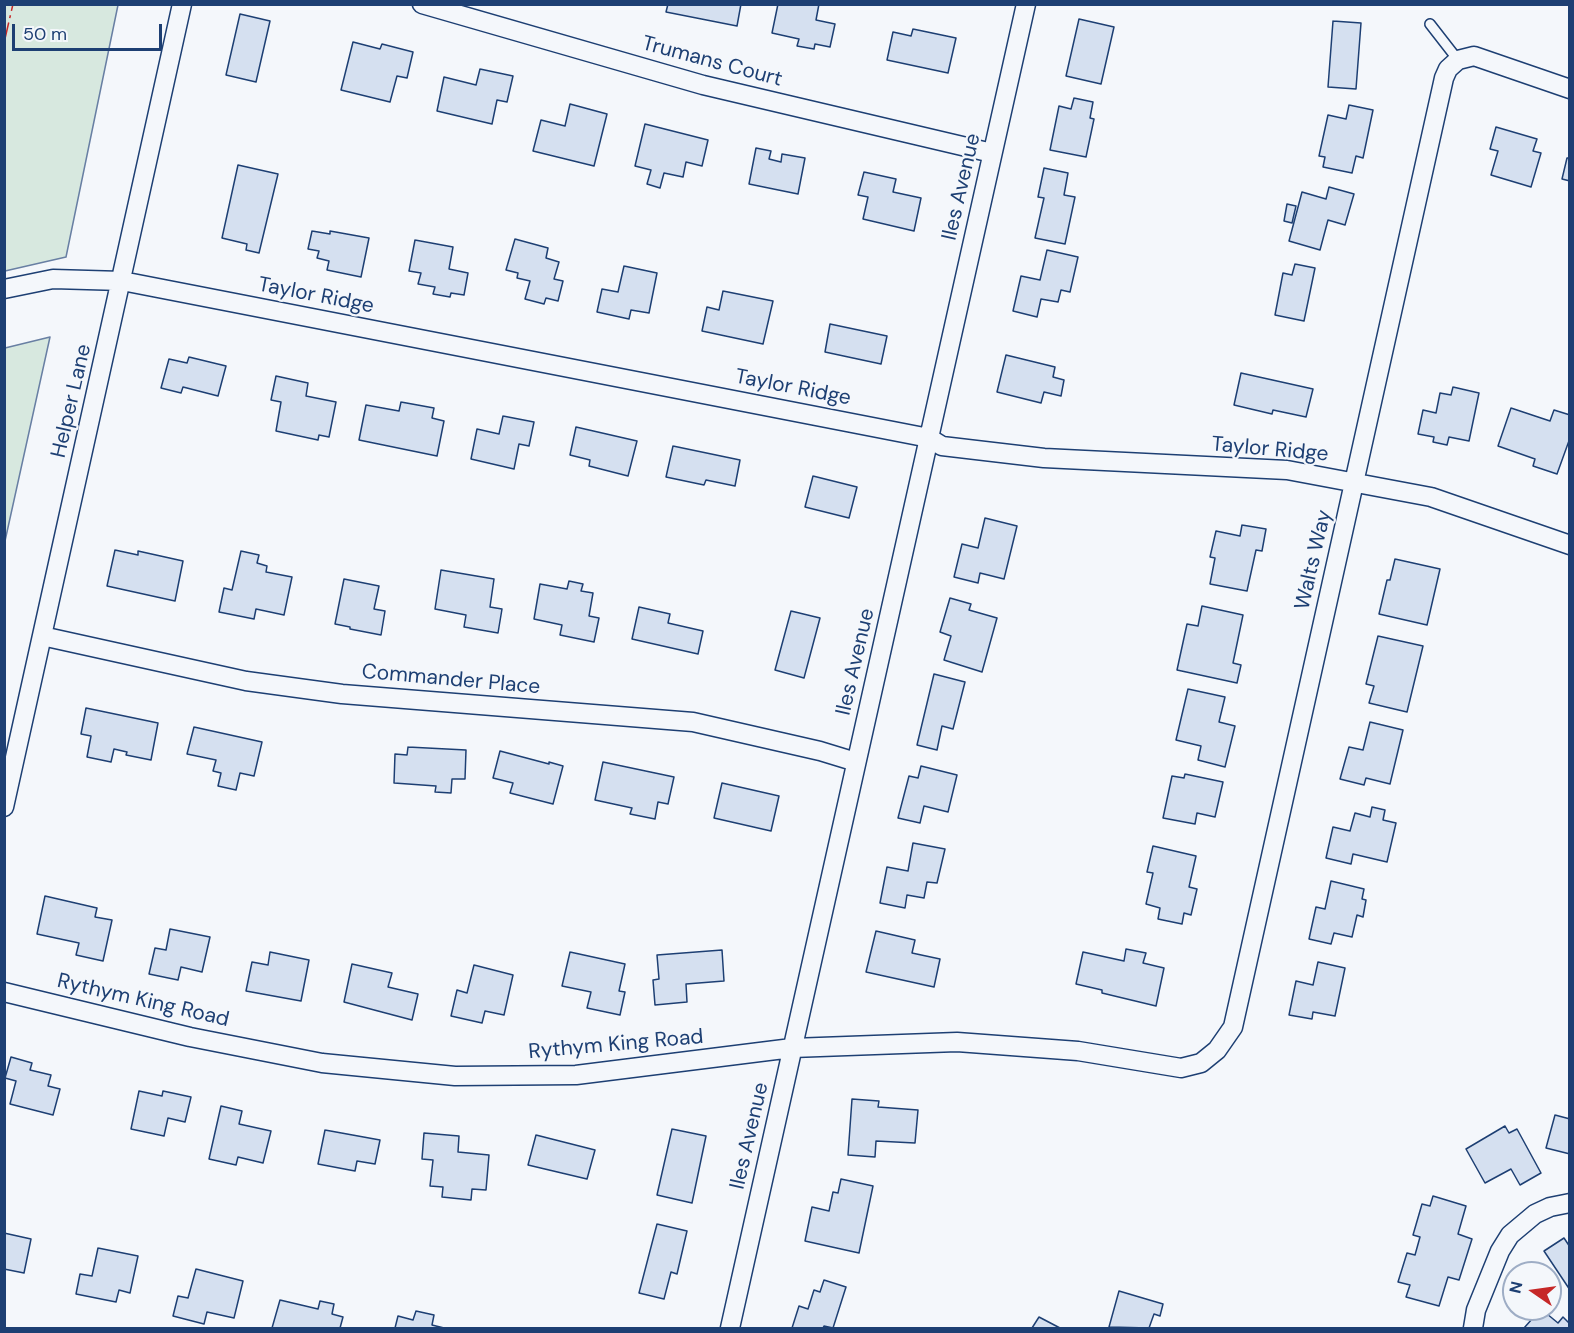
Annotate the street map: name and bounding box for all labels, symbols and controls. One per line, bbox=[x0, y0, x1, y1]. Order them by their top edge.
scale bar bbox=[15, 12, 165, 50]
text: 50 m bbox=[23, 22, 67, 46]
street label: Trumans Court bbox=[639, 31, 785, 93]
street label: Iles Avenue bbox=[937, 131, 987, 243]
street label: Taylor Ridge bbox=[256, 272, 376, 320]
street label: Helper Lane bbox=[47, 342, 97, 460]
street label: Taylor Ridge bbox=[733, 364, 853, 412]
street label: Taylor Ridge bbox=[1210, 432, 1330, 468]
street label: Walts Way bbox=[1290, 508, 1338, 612]
street label: Iles Avenue bbox=[831, 606, 881, 718]
street label: Commander Place bbox=[361, 660, 541, 700]
street label: Rythym King Road bbox=[55, 969, 231, 1033]
street label: Rythym King Road bbox=[527, 1025, 705, 1065]
street label: Iles Avenue bbox=[725, 1080, 775, 1192]
north arrow bbox=[1502, 1261, 1562, 1321]
text: N bbox=[1504, 1279, 1527, 1295]

